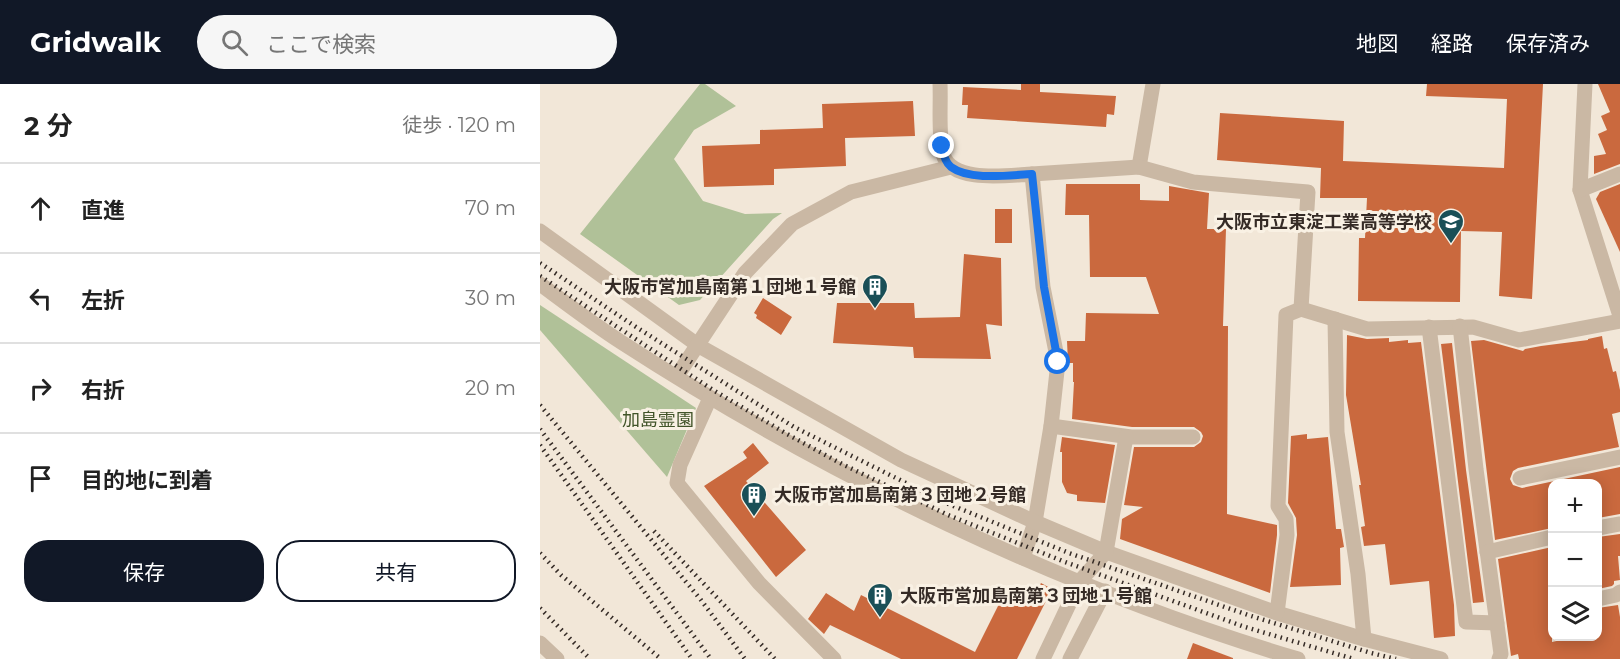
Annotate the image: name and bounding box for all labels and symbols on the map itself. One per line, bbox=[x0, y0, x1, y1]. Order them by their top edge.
route end bbox=[928, 132, 954, 158]
school or university icon: 大阪市立東淀工業高等学校 bbox=[1436, 207, 1466, 245]
place label: 大阪市立東淀工業高等学校 bbox=[1216, 211, 1432, 233]
building icon: 大阪市営加島南第１団地１号館 bbox=[860, 272, 890, 310]
place label: 大阪市営加島南第１団地１号館 bbox=[604, 276, 856, 298]
route start bbox=[1044, 348, 1070, 374]
park label: 加島霊園 bbox=[622, 409, 694, 431]
building icon: 大阪市営加島南第３団地２号館 bbox=[739, 480, 769, 518]
place label: 大阪市営加島南第３団地２号館 bbox=[774, 484, 1026, 506]
building icon: 大阪市営加島南第３団地１号館 bbox=[865, 581, 895, 619]
place label: 大阪市営加島南第３団地１号館 bbox=[900, 585, 1152, 607]

